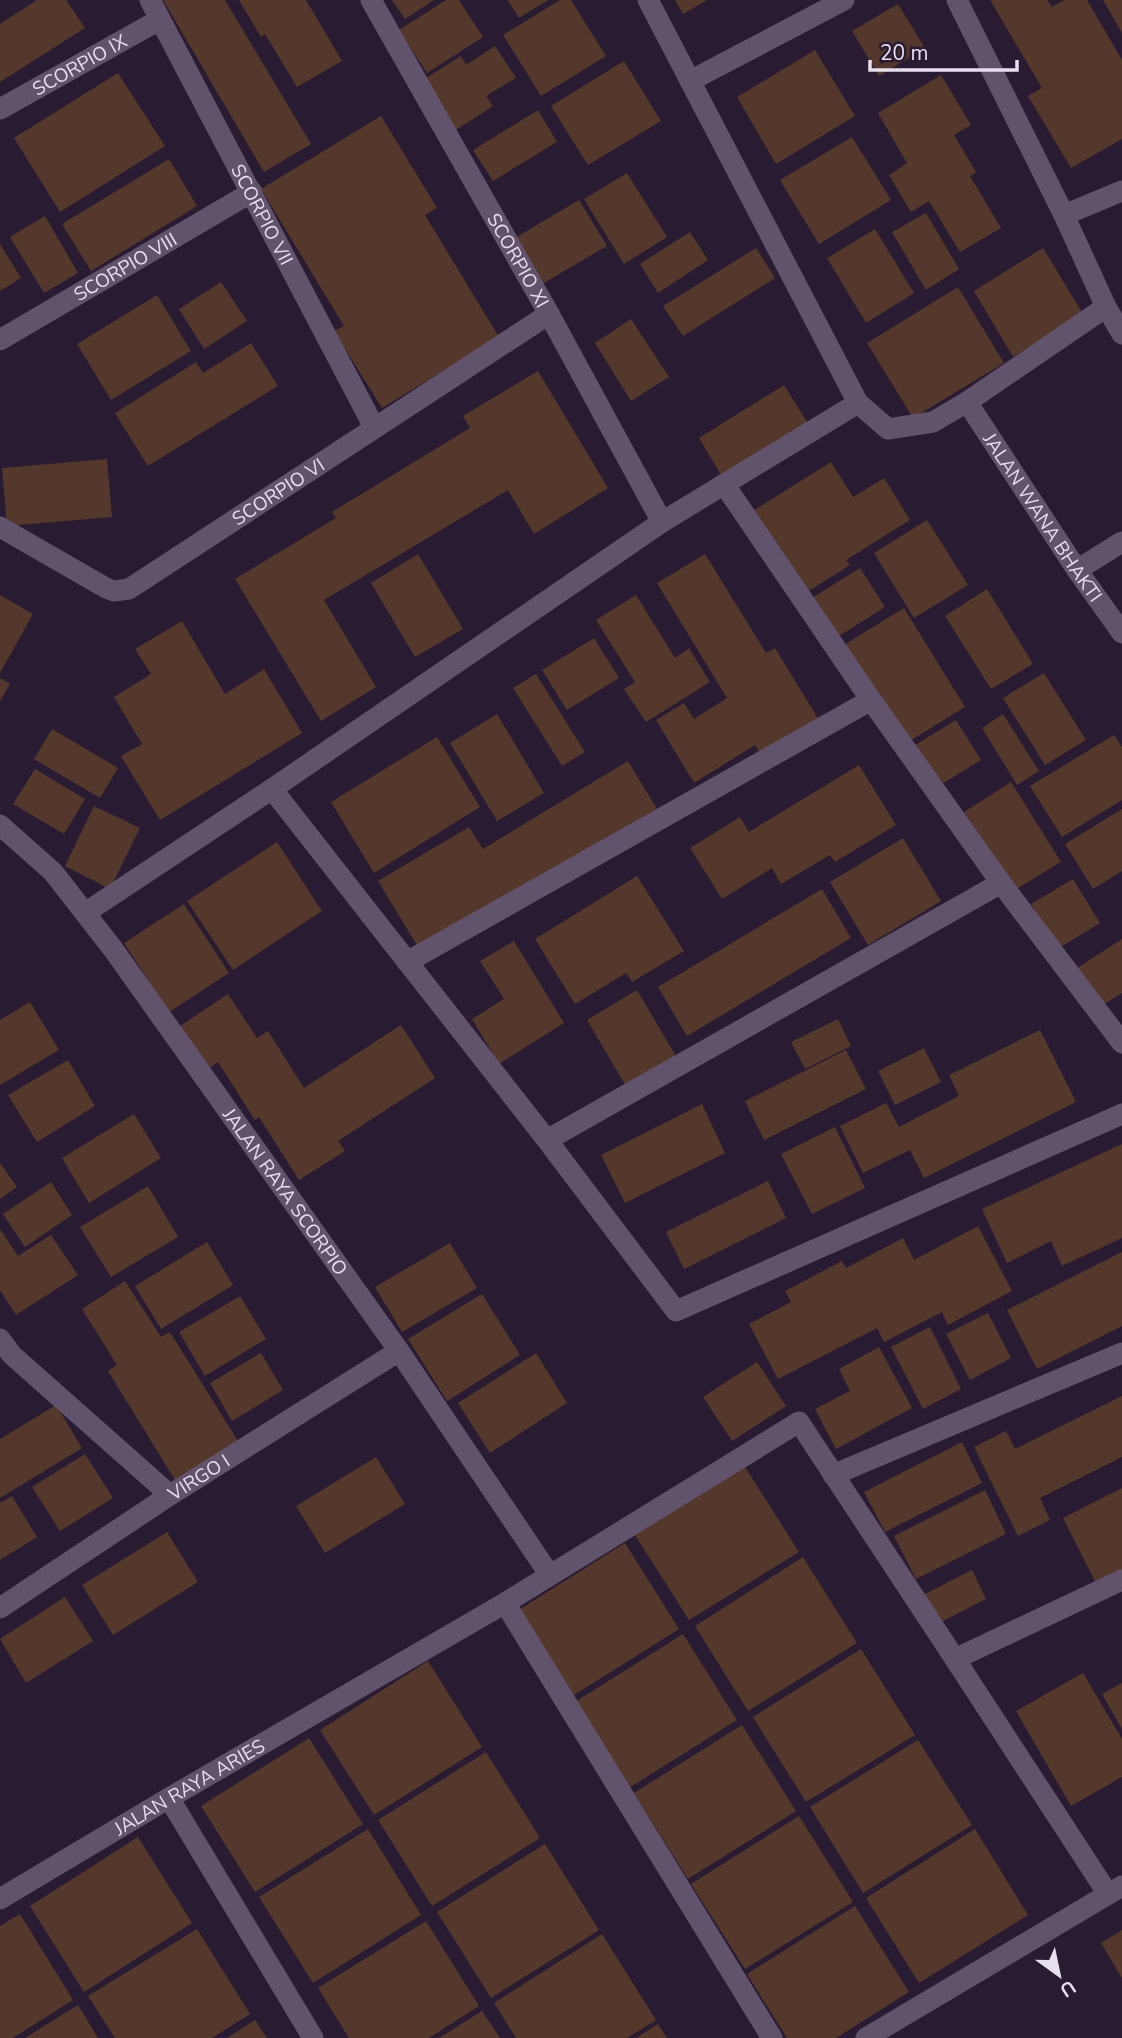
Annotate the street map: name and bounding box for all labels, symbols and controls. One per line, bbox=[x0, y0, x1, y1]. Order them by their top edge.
street label: SCORPIO IX bbox=[28, 28, 133, 102]
scale bar bbox=[870, 28, 1017, 72]
text: 20 m bbox=[880, 39, 929, 67]
street label: SCORPIO VII bbox=[224, 160, 299, 270]
street label: SCORPIO XI bbox=[480, 209, 555, 313]
street label: SCORPIO VIII bbox=[69, 227, 182, 308]
street label: JALAN WANA BHAKTI bbox=[976, 427, 1108, 608]
street label: SCORPIO VI bbox=[227, 452, 330, 532]
street label: JALAN RAYA SCORPIO bbox=[216, 1102, 353, 1281]
street label: VIRGO I bbox=[162, 1449, 235, 1508]
street label: JALAN RAYA ARIES bbox=[109, 1733, 270, 1842]
north arrow bbox=[1024, 1940, 1094, 2010]
text: U bbox=[1055, 1974, 1081, 2003]

